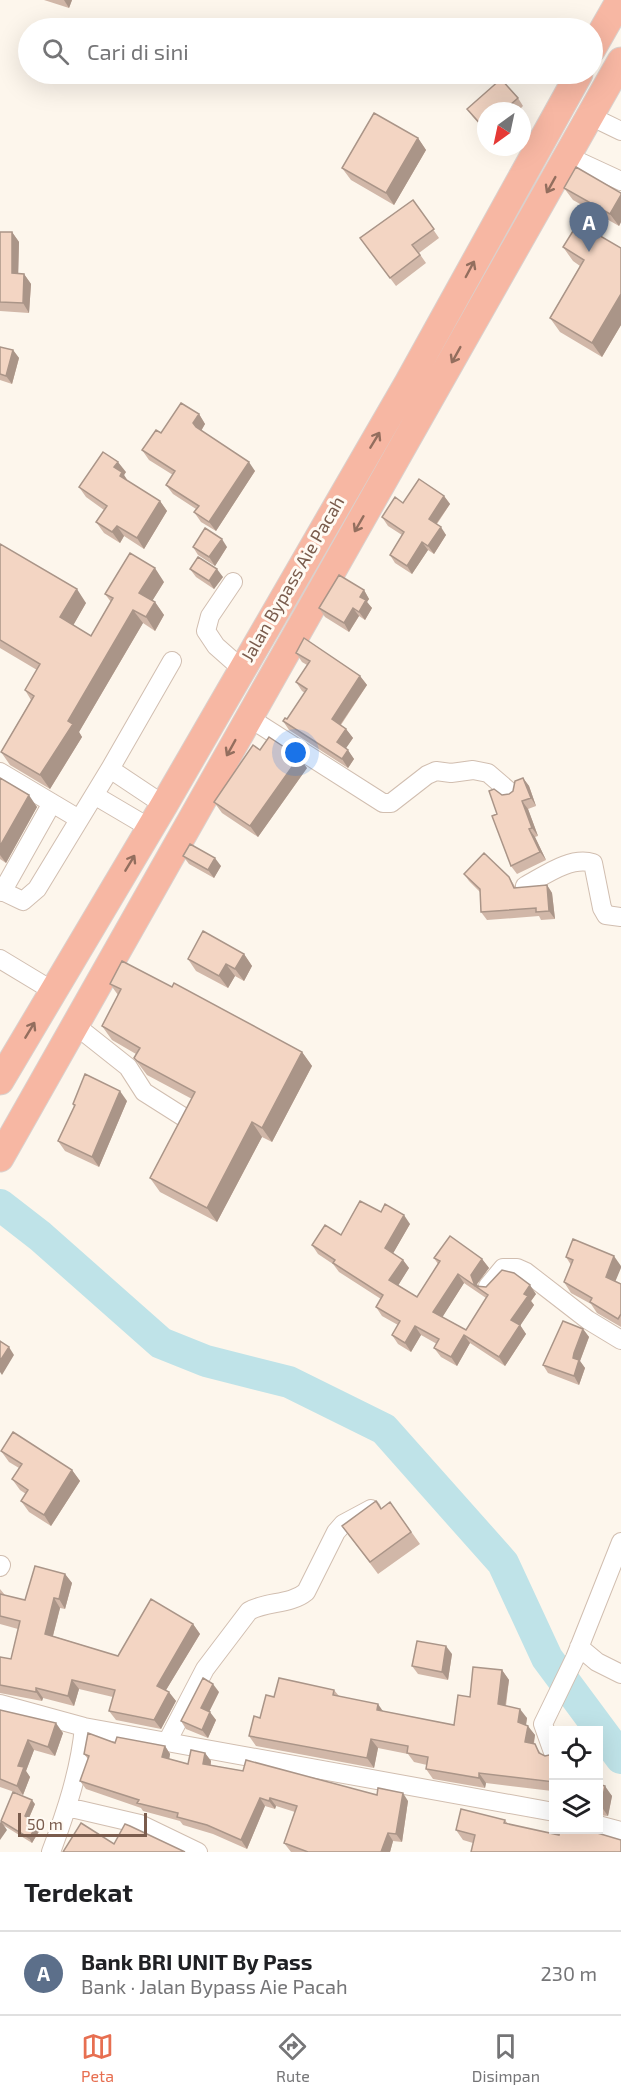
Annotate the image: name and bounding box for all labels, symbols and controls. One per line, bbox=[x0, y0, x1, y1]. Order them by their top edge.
search box bbox=[18, 18, 603, 84]
icon: search bbox=[39, 35, 72, 68]
text: Cari di sini bbox=[87, 38, 189, 64]
north arrow bbox=[477, 102, 531, 156]
one-way arrow bbox=[545, 176, 557, 193]
pin: A bbox=[570, 202, 608, 252]
one-way arrow bbox=[465, 261, 476, 279]
one-way arrow bbox=[450, 346, 462, 363]
one-way arrow bbox=[369, 432, 381, 449]
street label: Jalan Bypass Aie Pacah bbox=[236, 492, 349, 665]
one-way arrow bbox=[353, 515, 365, 532]
your location bbox=[281, 738, 310, 767]
one-way arrow bbox=[224, 739, 236, 756]
one-way arrow bbox=[124, 855, 136, 872]
one-way arrow bbox=[24, 1022, 36, 1039]
map controls bbox=[549, 1726, 603, 1834]
button: locate bbox=[549, 1726, 603, 1780]
button: layers bbox=[549, 1780, 603, 1834]
scale bar bbox=[18, 1810, 147, 1838]
text: 50 m bbox=[27, 1814, 63, 1833]
text: Terdekat bbox=[24, 1876, 133, 1907]
text: Bank BRI UNIT By Pass bbox=[81, 1948, 312, 1974]
text: A bbox=[37, 1961, 50, 1985]
text: 230 m bbox=[541, 1961, 597, 1985]
text: Bank · Jalan Bypass Aie Pacah bbox=[81, 1974, 348, 1998]
tab: Peta bbox=[81, 2030, 114, 2085]
tab: Rute bbox=[276, 2030, 310, 2085]
tab: Disimpan bbox=[472, 2030, 540, 2085]

